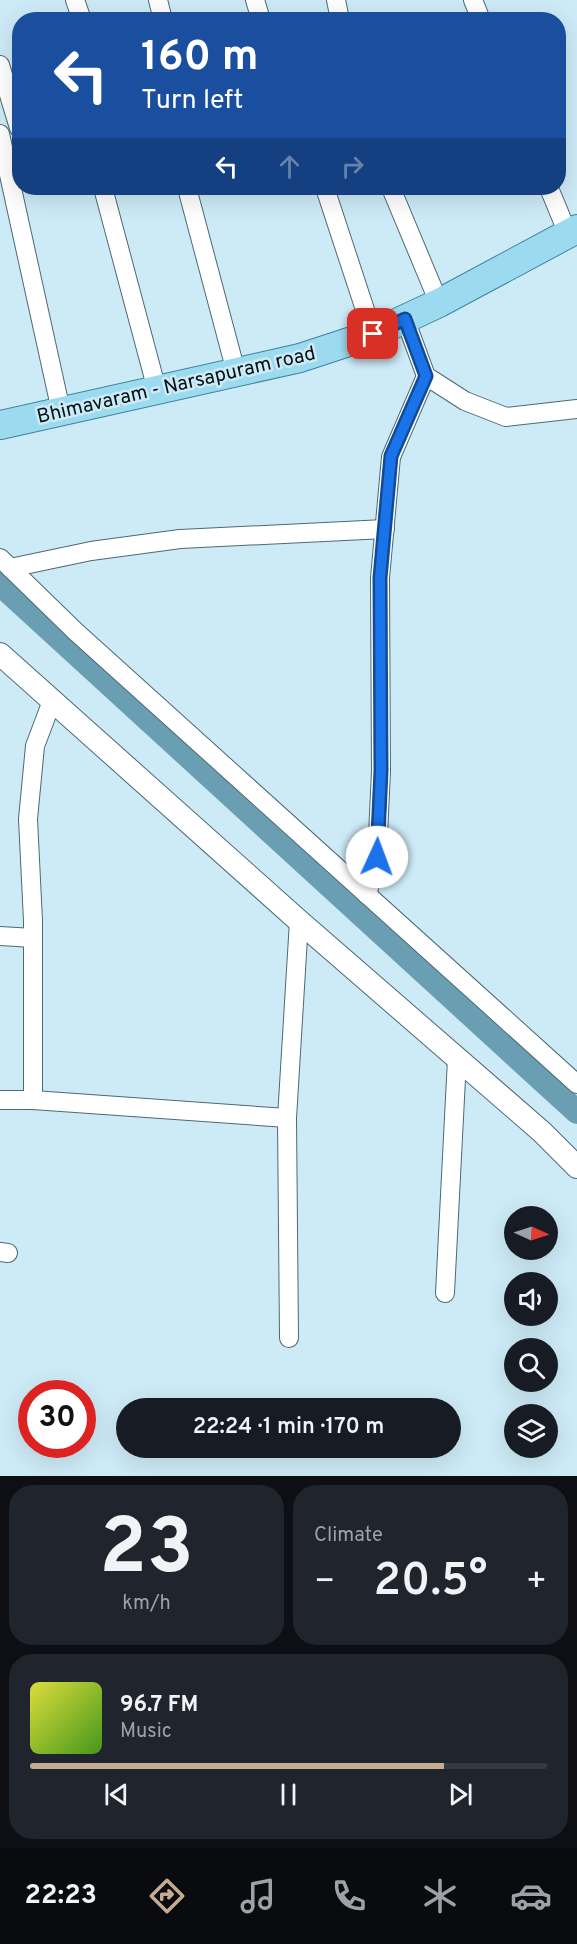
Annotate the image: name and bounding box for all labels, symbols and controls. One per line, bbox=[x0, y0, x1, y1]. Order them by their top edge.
text: 160 m bbox=[141, 32, 259, 85]
icon: left bbox=[42, 36, 120, 114]
text: Turn left bbox=[141, 84, 243, 118]
icon: left bbox=[210, 150, 243, 183]
icon: ahead bbox=[273, 150, 306, 183]
icon: right bbox=[336, 150, 369, 183]
pin bbox=[347, 308, 398, 359]
icon: arrive bbox=[356, 317, 389, 350]
street label: Bhimavaram - Narsapuram road bbox=[35, 341, 318, 431]
position arrow bbox=[345, 825, 409, 889]
north arrow bbox=[504, 1206, 558, 1260]
map controls bbox=[504, 1206, 558, 1458]
button: sound bbox=[504, 1272, 558, 1326]
button: search bbox=[504, 1338, 558, 1392]
speed limit sign: 30 bbox=[18, 1380, 96, 1458]
button: layers bbox=[504, 1404, 558, 1458]
text: 22:24 · 1 min · 170 m bbox=[193, 1414, 384, 1441]
text: 23 bbox=[99, 1502, 194, 1601]
text: Climate bbox=[314, 1523, 383, 1549]
text: 20.5° bbox=[374, 1554, 487, 1611]
text: − bbox=[314, 1562, 335, 1604]
text: + bbox=[526, 1562, 547, 1604]
text: km/h bbox=[122, 1591, 171, 1617]
text: 96.7 FM bbox=[120, 1692, 198, 1719]
text: Music bbox=[120, 1719, 172, 1745]
icon: previous bbox=[100, 1778, 133, 1811]
icon: pause bbox=[272, 1778, 305, 1811]
icon: next bbox=[444, 1778, 477, 1811]
icon: directions bbox=[146, 1875, 188, 1917]
icon: music bbox=[237, 1875, 279, 1917]
icon: phone bbox=[328, 1875, 370, 1917]
icon: climate bbox=[419, 1875, 461, 1917]
icon: car bbox=[510, 1875, 552, 1917]
text: 22:23 bbox=[25, 1879, 97, 1913]

